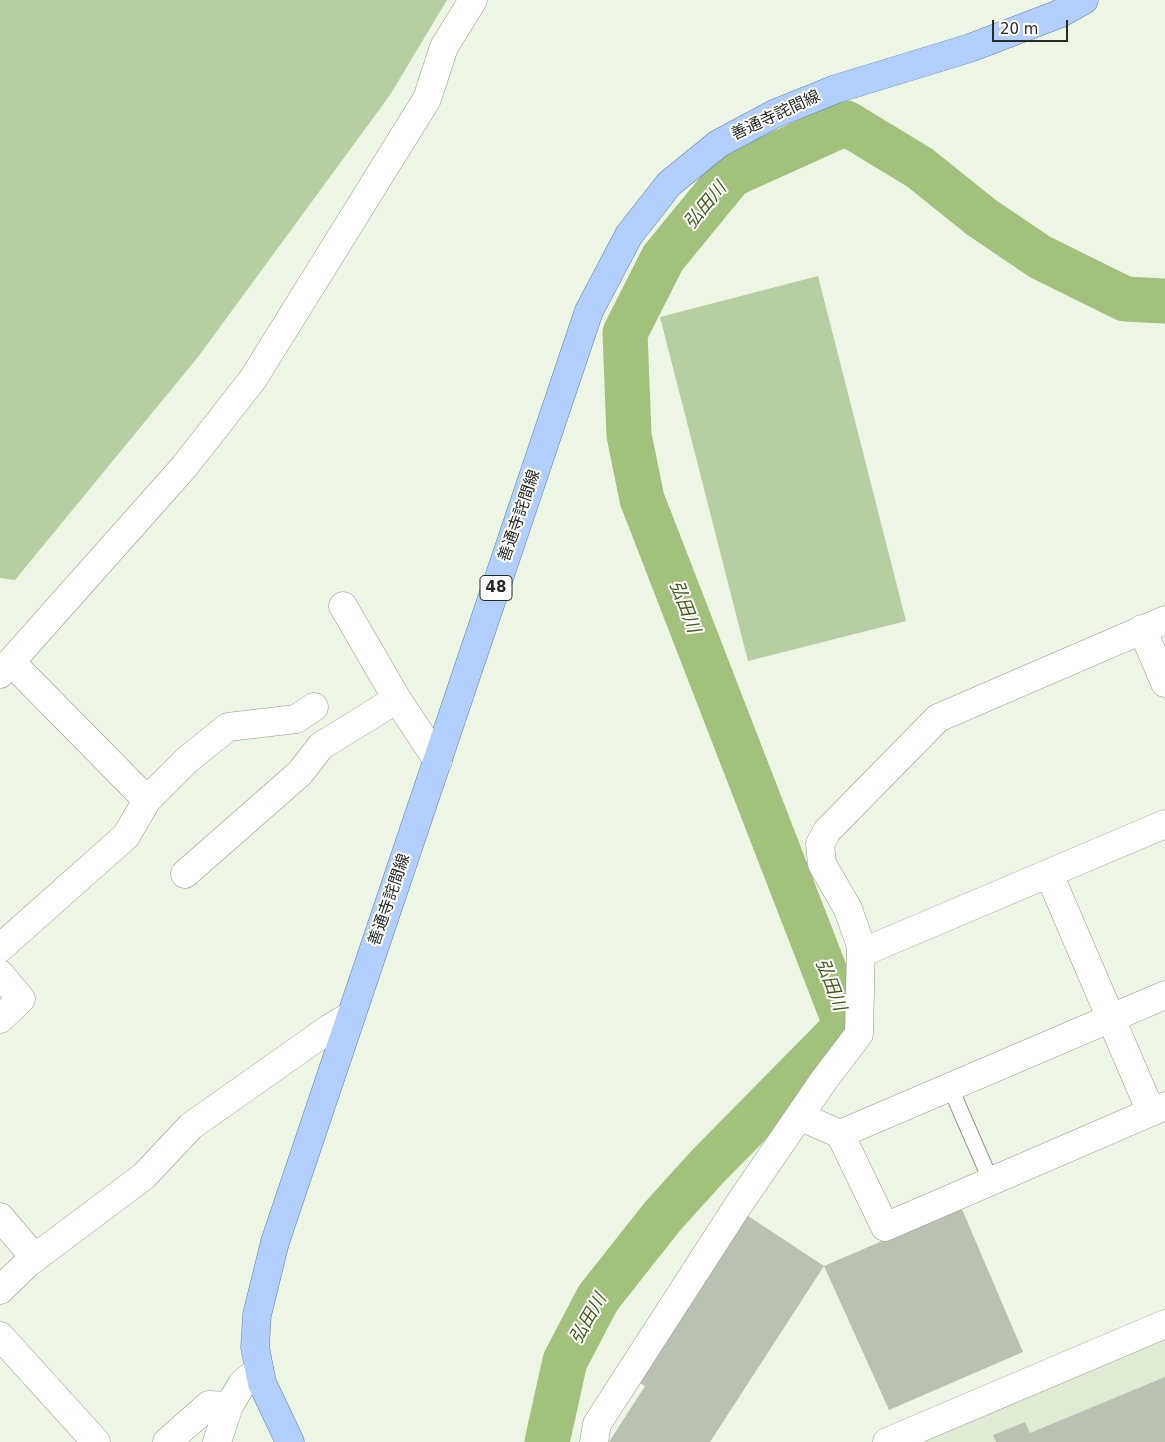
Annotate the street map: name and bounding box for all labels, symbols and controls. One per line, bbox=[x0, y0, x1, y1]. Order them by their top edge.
scale bar bbox=[995, 10, 1071, 42]
text: 20 m bbox=[1000, 20, 1038, 38]
street label: 善通寺詫間線 bbox=[728, 87, 824, 145]
water label: 弘田川 bbox=[680, 178, 732, 234]
street label: 善通寺詫間線 bbox=[495, 467, 545, 565]
road number: 48 bbox=[480, 576, 512, 600]
water label: 弘田川 bbox=[664, 578, 704, 636]
street label: 善通寺詫間線 bbox=[365, 851, 415, 949]
water label: 弘田川 bbox=[810, 956, 850, 1014]
water label: 弘田川 bbox=[566, 1290, 612, 1348]

